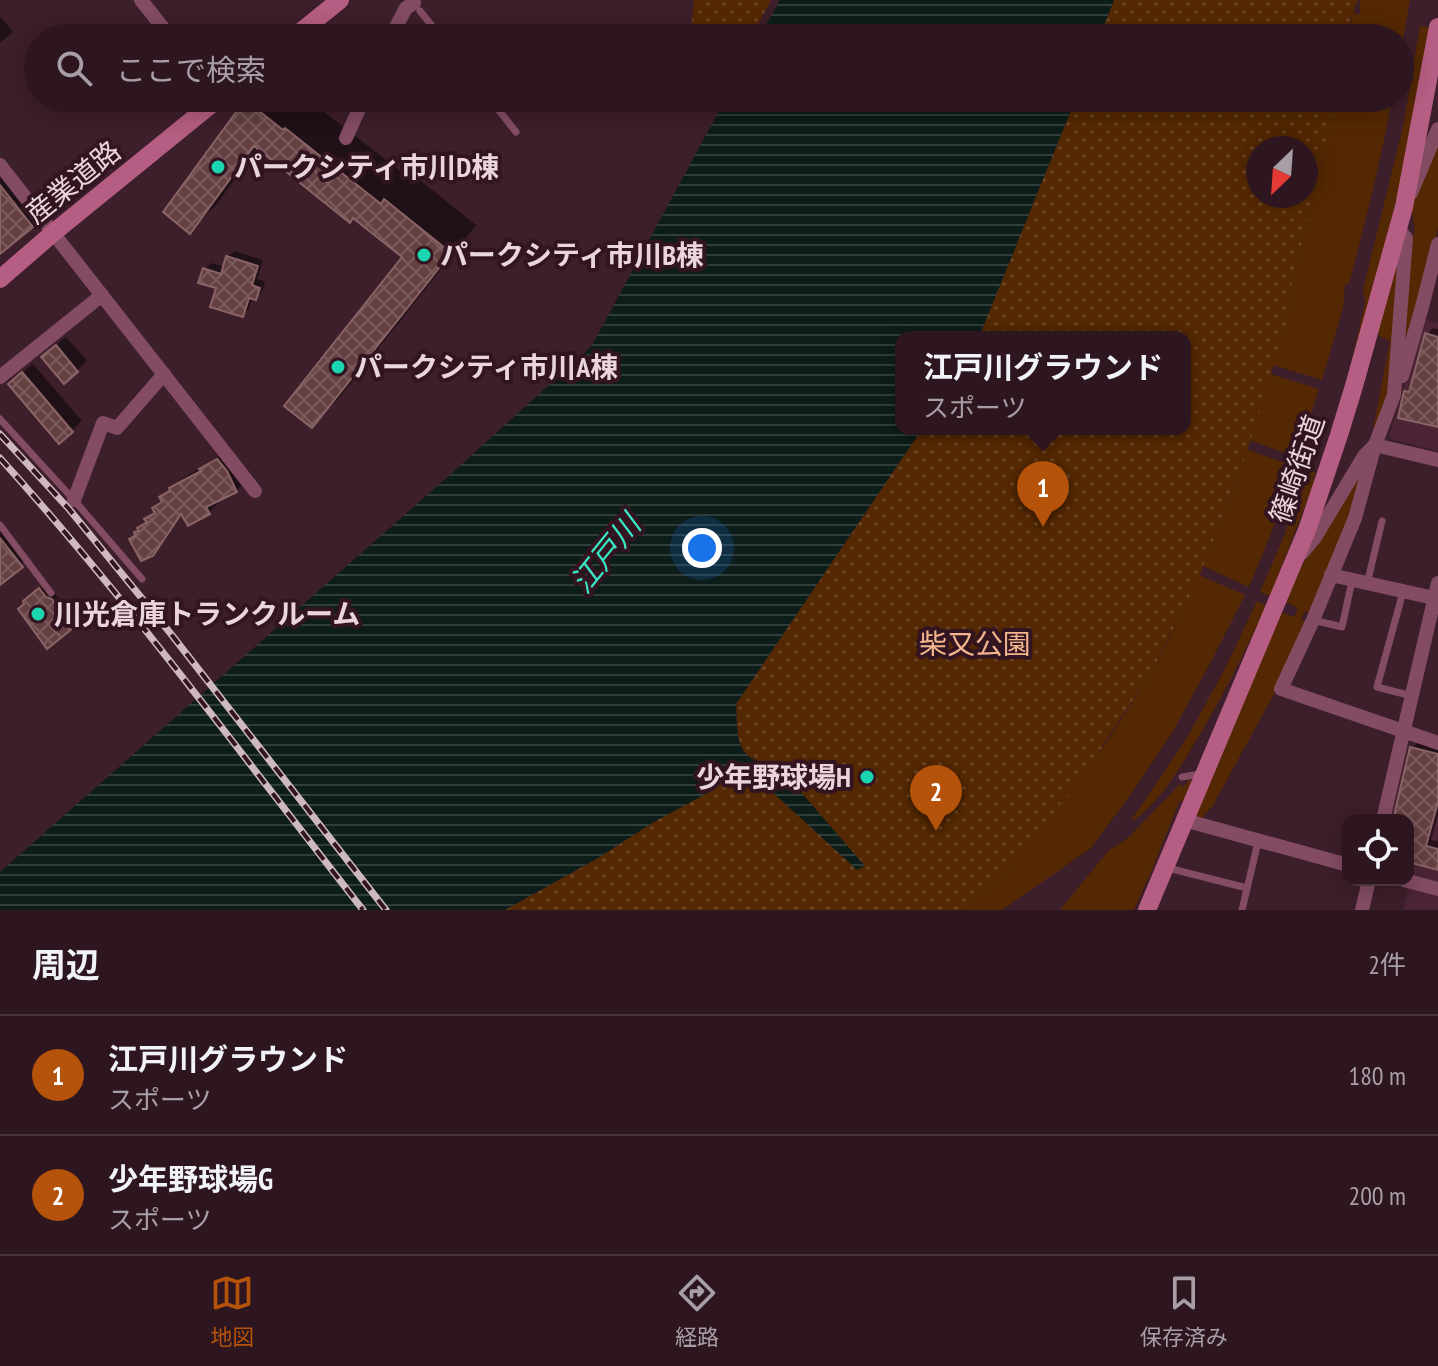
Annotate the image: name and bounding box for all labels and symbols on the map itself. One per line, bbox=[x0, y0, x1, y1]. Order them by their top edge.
street label: 産業道路 bbox=[18, 132, 128, 231]
north arrow bbox=[1246, 136, 1318, 208]
place label: パークシティ市川D棟 bbox=[234, 148, 499, 185]
marker: パークシティ市川D棟 bbox=[209, 158, 227, 176]
place label: パークシティ市川B棟 bbox=[440, 236, 704, 273]
marker: パークシティ市川B棟 bbox=[415, 246, 433, 264]
place label: パークシティ市川A棟 bbox=[354, 348, 618, 385]
marker: パークシティ市川A棟 bbox=[329, 358, 347, 376]
street label: 篠崎街道 bbox=[1261, 410, 1332, 528]
pin: 1 bbox=[1017, 461, 1069, 527]
water label: 江戸川 bbox=[561, 503, 650, 600]
your location bbox=[682, 528, 722, 568]
place label: 川光倉庫トランクルーム bbox=[54, 595, 360, 632]
marker: 川光倉庫トランクルーム bbox=[29, 605, 47, 623]
park label: 柴又公園 bbox=[919, 625, 1031, 662]
place label: 少年野球場H bbox=[696, 758, 851, 795]
pin: 2 bbox=[910, 765, 962, 831]
marker: 少年野球場H bbox=[858, 768, 876, 786]

